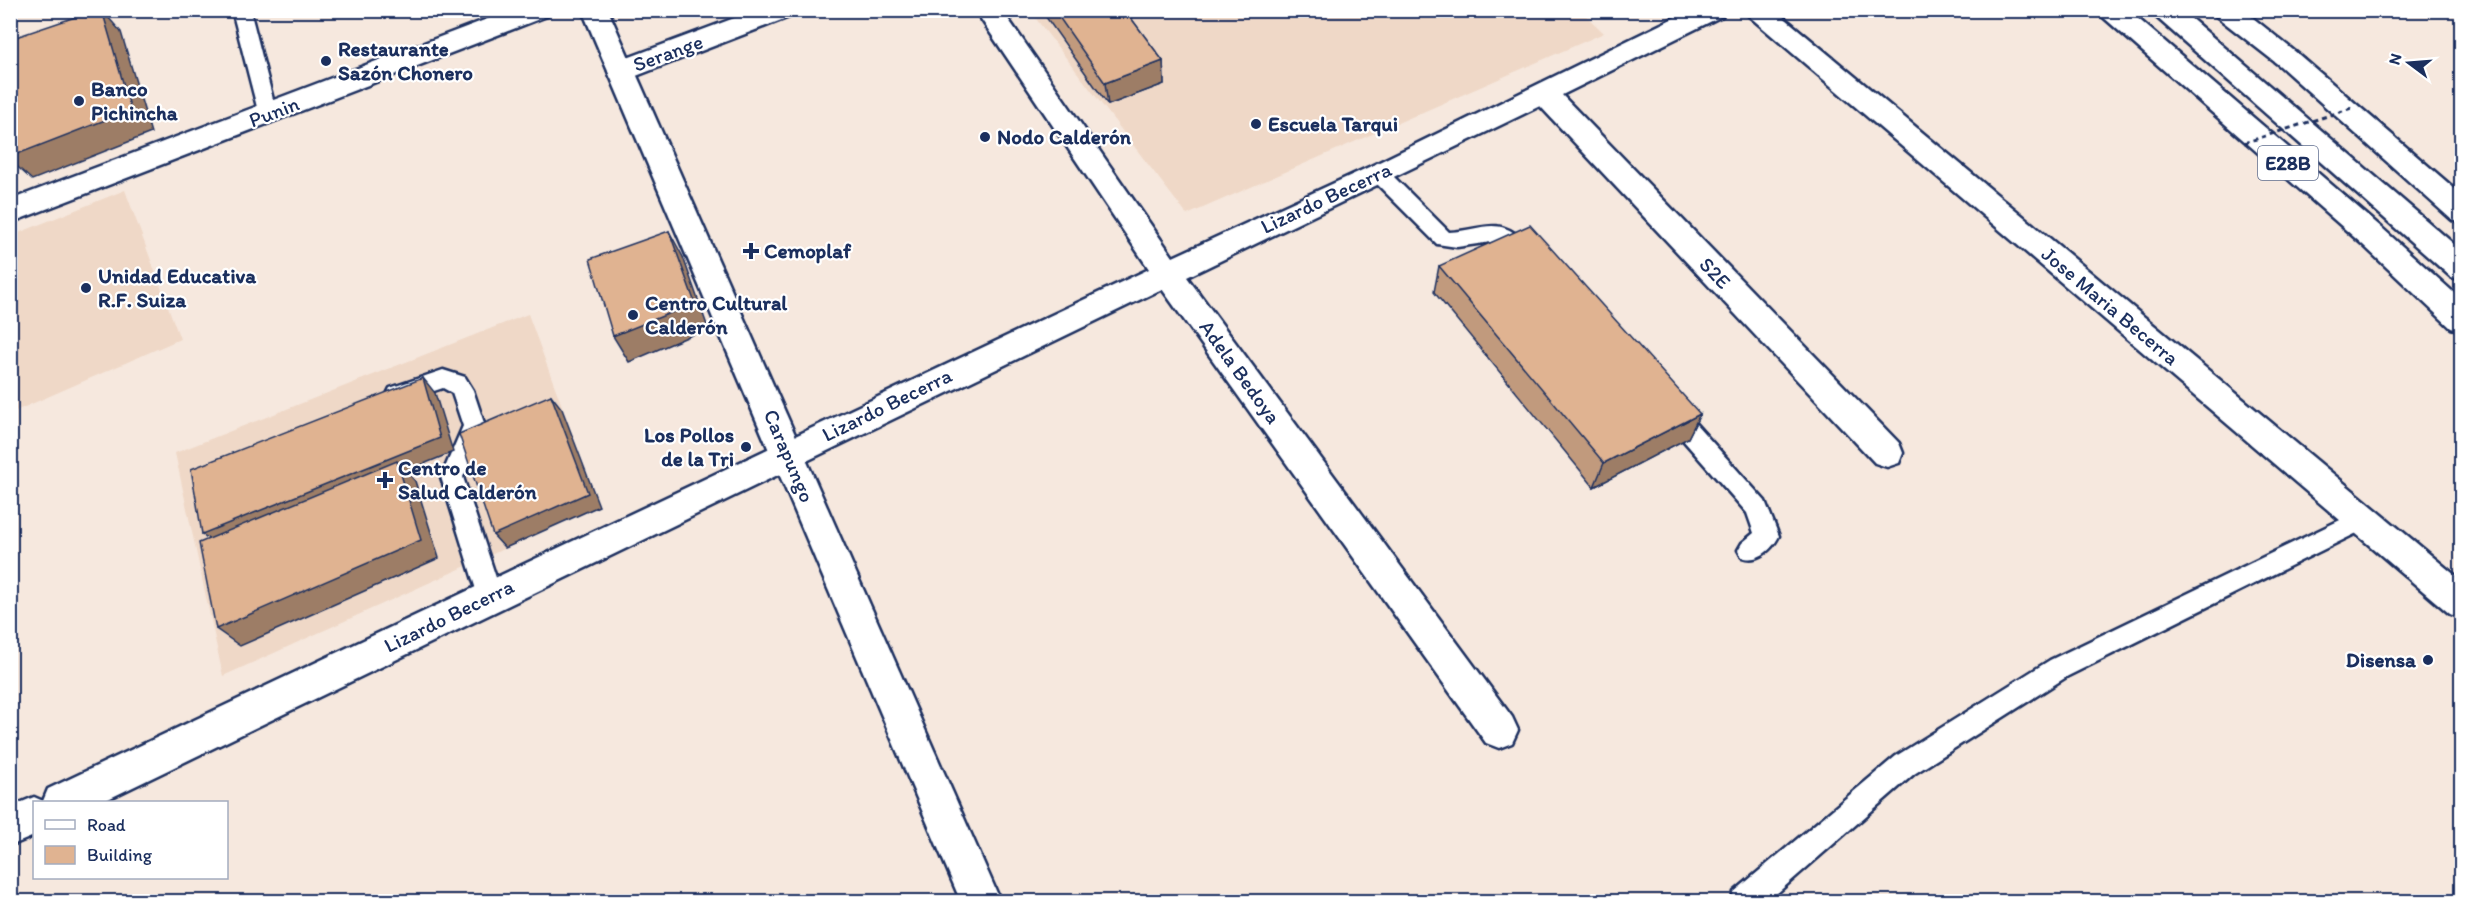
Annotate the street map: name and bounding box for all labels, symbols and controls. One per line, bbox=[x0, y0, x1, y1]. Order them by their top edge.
street label: Serange bbox=[629, 28, 706, 77]
north arrow bbox=[2379, 33, 2439, 93]
place label: Restaurante Sazón Chonero bbox=[338, 36, 473, 85]
text: N bbox=[2384, 51, 2406, 67]
marker: Restaurante Sazón Chonero bbox=[319, 54, 333, 68]
place label: Banco Pichincha bbox=[91, 76, 179, 125]
street label: Punin bbox=[245, 91, 303, 133]
marker: Banco Pichincha bbox=[72, 94, 86, 108]
place label: Escuela Tarqui bbox=[1268, 111, 1398, 137]
marker: Escuela Tarqui bbox=[1249, 117, 1263, 131]
place label: Nodo Calderón bbox=[997, 124, 1132, 149]
marker: Nodo Calderón bbox=[978, 130, 992, 144]
road number: E28B bbox=[2258, 146, 2318, 180]
street label: Lizardo Becerra bbox=[1256, 156, 1395, 239]
place label: Cemoplaf bbox=[764, 238, 852, 264]
street label: Jose Maria Becerra bbox=[2037, 241, 2184, 370]
marker: Cemoplaf bbox=[742, 242, 760, 260]
street label: S2E bbox=[1694, 252, 1736, 294]
place label: Unidad Educativa R.F. Suiza bbox=[98, 263, 257, 312]
marker: Unidad Educativa R.F. Suiza bbox=[79, 281, 93, 295]
place label: Centro Cultural Calderón bbox=[645, 290, 788, 339]
marker: Centro Cultural Calderón bbox=[626, 308, 640, 322]
street label: Adela Bedoya bbox=[1194, 315, 1286, 428]
street label: Lizardo Becerra bbox=[818, 362, 956, 447]
street label: Carapungo bbox=[759, 406, 820, 506]
place label: Los Pollos de la Tri bbox=[644, 422, 734, 471]
marker: Los Pollos de la Tri bbox=[739, 440, 753, 454]
place label: Centro de Salud Calderón bbox=[398, 455, 537, 504]
marker: Centro de Salud Calderón bbox=[376, 471, 394, 489]
street label: Lizardo Becerra bbox=[380, 573, 518, 658]
place label: Disensa bbox=[2346, 647, 2417, 672]
marker: Disensa bbox=[2421, 653, 2435, 667]
legend bbox=[33, 801, 228, 879]
text: Road bbox=[87, 814, 126, 836]
text: Building bbox=[87, 844, 153, 866]

